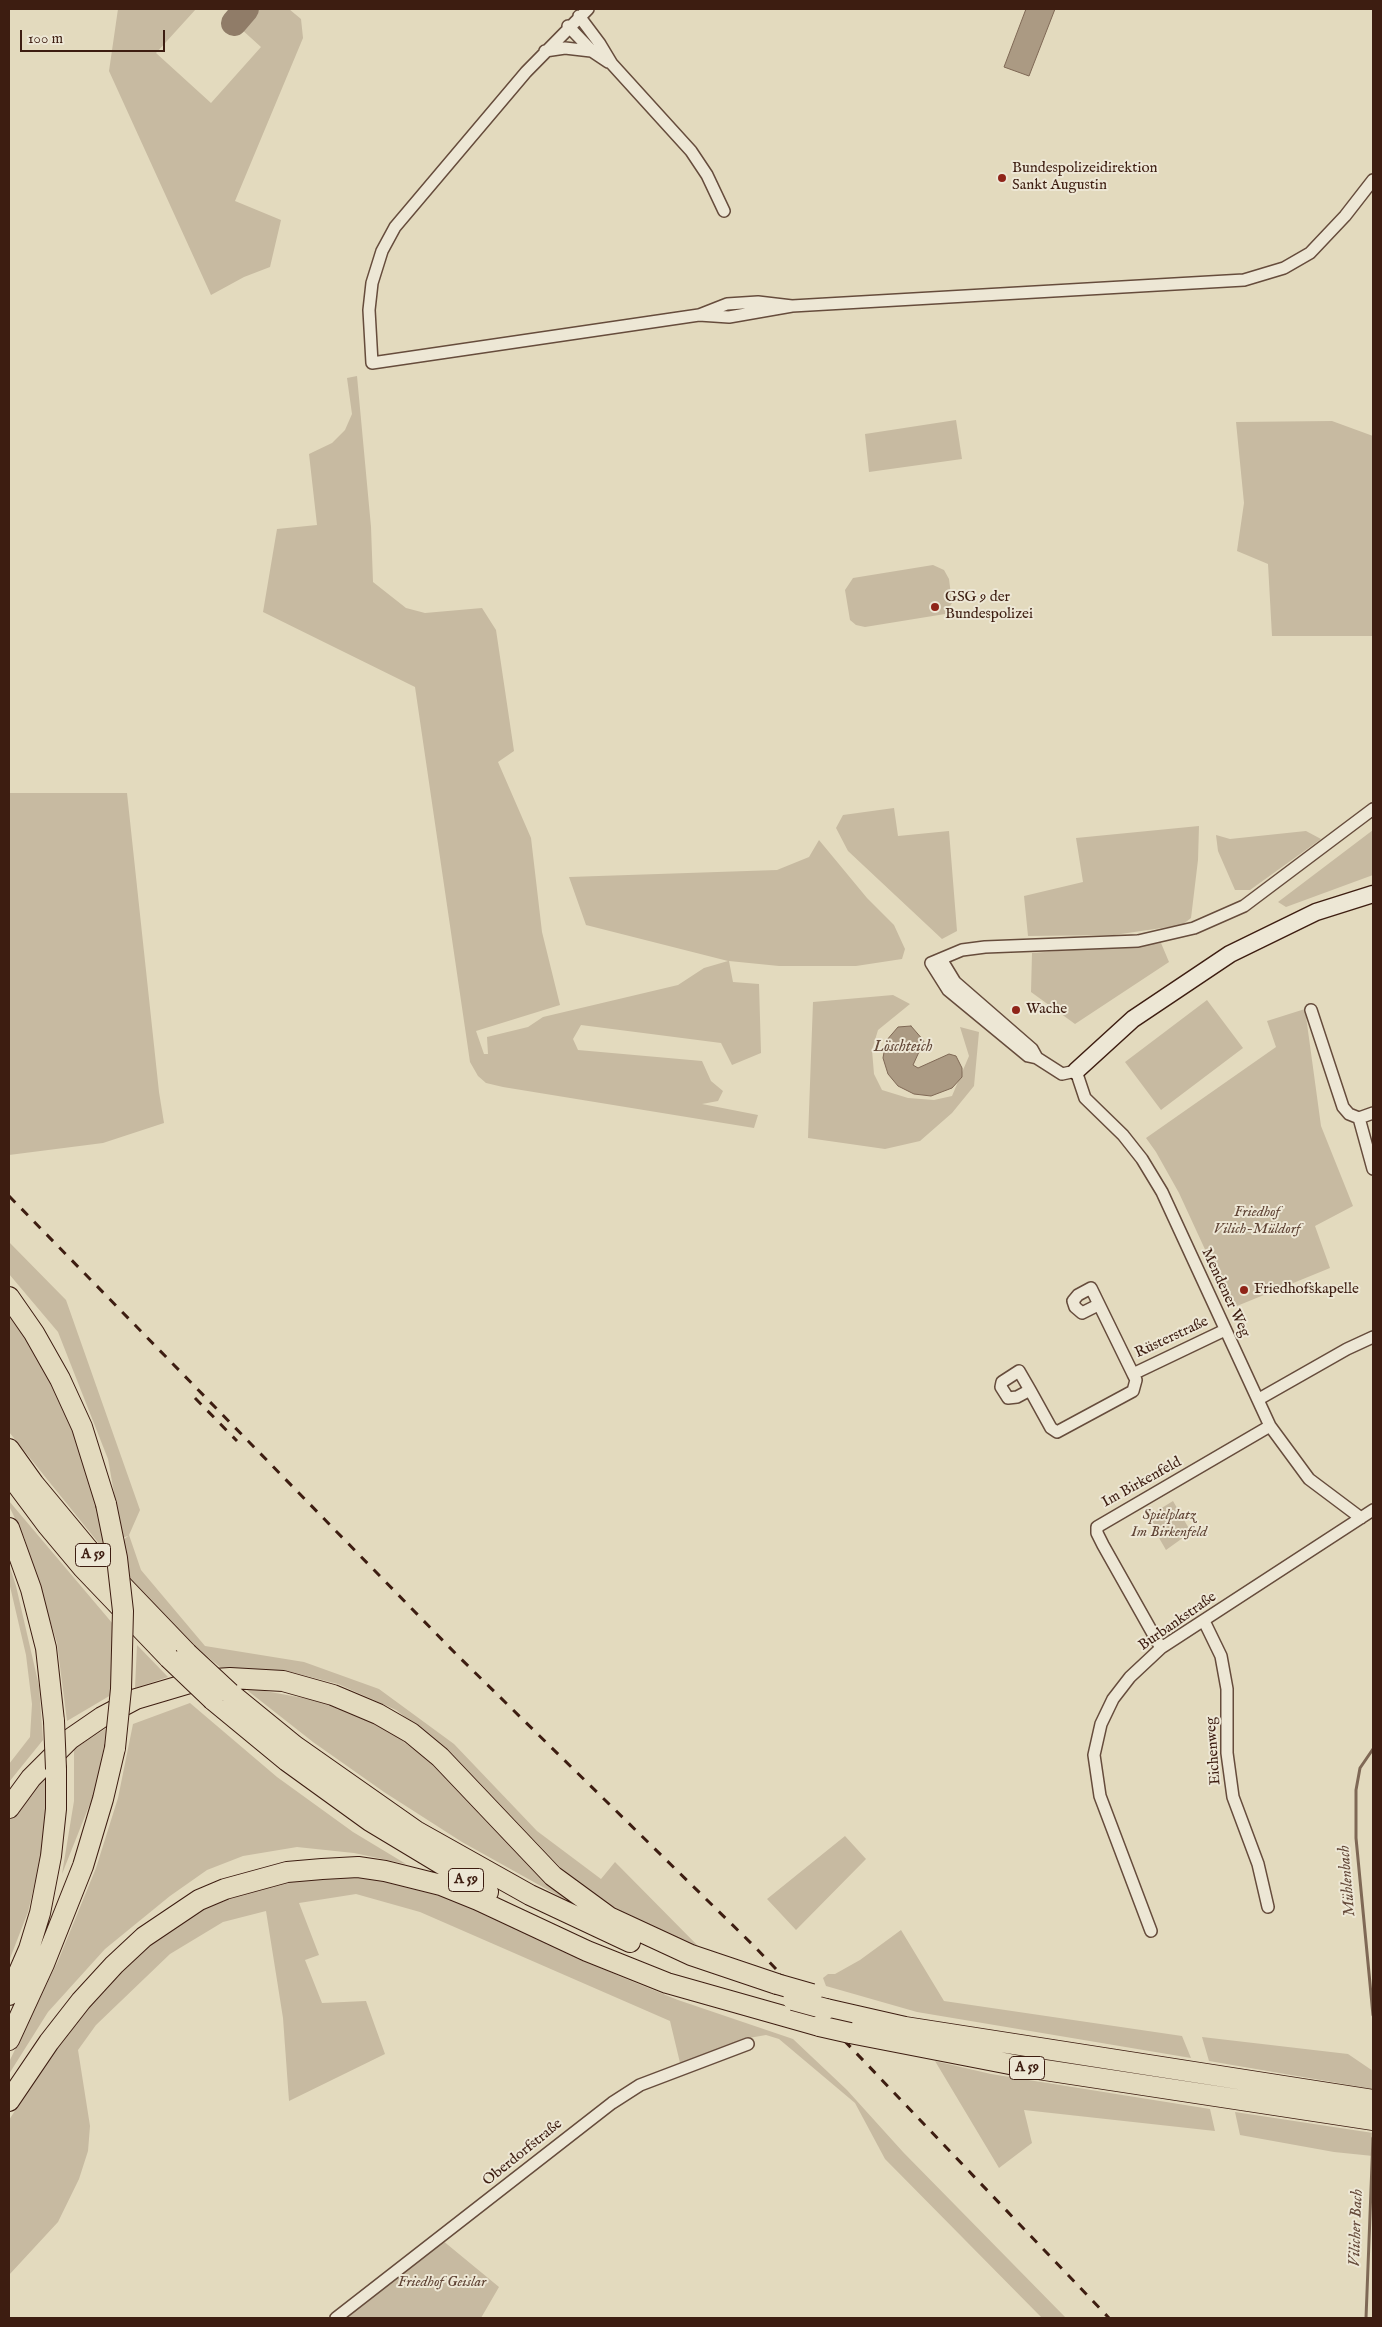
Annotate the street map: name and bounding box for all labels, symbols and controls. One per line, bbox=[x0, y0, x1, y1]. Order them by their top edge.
scale bar bbox=[22, 20, 168, 52]
text: 100 m bbox=[28, 29, 63, 48]
place label: Bundespolizeidirektion Sankt Augustin bbox=[1012, 160, 1157, 195]
marker: Bundespolizeidirektion Sankt Augustin bbox=[996, 172, 1008, 184]
place label: GSG 9 der Bundespolizei bbox=[945, 589, 1033, 624]
marker: GSG 9 der Bundespolizei bbox=[929, 601, 941, 613]
place label: Wache bbox=[1026, 1001, 1067, 1019]
marker: Wache bbox=[1010, 1004, 1022, 1016]
water label: Löschteich bbox=[873, 1038, 933, 1058]
park label: Friedhof Vilich-Müldorf bbox=[1214, 1204, 1300, 1239]
street label: Mendener Weg bbox=[1197, 1246, 1253, 1340]
place label: Friedhofskapelle bbox=[1254, 1281, 1359, 1299]
marker: Friedhofskapelle bbox=[1238, 1284, 1250, 1296]
street label: Rüsterstraße bbox=[1132, 1313, 1212, 1363]
street label: Im Birkenfeld bbox=[1099, 1454, 1185, 1512]
park label: Spielplatz Im Birkenfeld bbox=[1131, 1507, 1207, 1542]
road number: A 59 bbox=[76, 1544, 110, 1566]
street label: Burbankstraße bbox=[1136, 1589, 1220, 1655]
street label: Eichenweg bbox=[1203, 1716, 1225, 1786]
water label: Mühlenbach bbox=[1335, 1845, 1361, 1917]
road number: A 59 bbox=[448, 1868, 484, 1892]
road number: A 59 bbox=[1010, 2056, 1044, 2080]
street label: Oberdorfstraße bbox=[480, 2116, 566, 2190]
water label: Vilicher Bach bbox=[1346, 2189, 1368, 2267]
park label: Friedhof Geislar bbox=[398, 2274, 486, 2292]

